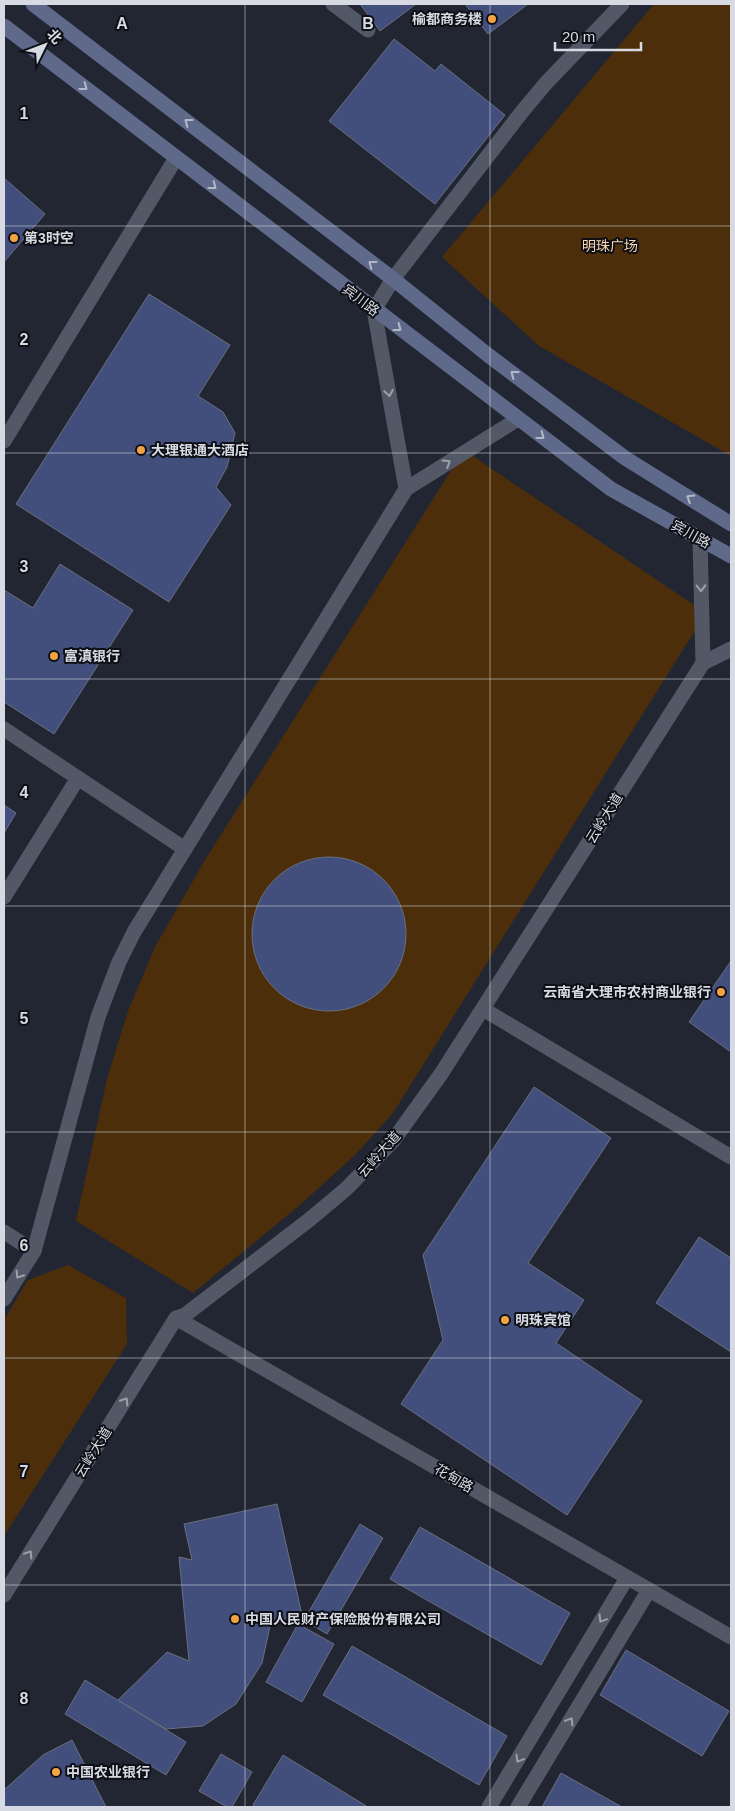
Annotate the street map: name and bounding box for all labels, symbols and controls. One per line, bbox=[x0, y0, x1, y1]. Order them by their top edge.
place label: 榆都商务楼 bbox=[412, 11, 482, 27]
marker: 榆都商务楼 bbox=[486, 13, 498, 25]
text: A bbox=[116, 15, 128, 32]
text: B bbox=[362, 15, 374, 32]
north arrow bbox=[20, 20, 70, 70]
scale bar bbox=[555, 20, 641, 52]
text: 北 bbox=[44, 26, 65, 47]
text: 20 m bbox=[562, 28, 595, 45]
one-way arrow bbox=[78, 82, 87, 90]
text: 1 bbox=[20, 105, 29, 122]
one-way arrow bbox=[185, 120, 194, 128]
one-way arrow bbox=[207, 181, 216, 189]
place label: 第3时空 bbox=[24, 230, 74, 246]
marker: 第3时空 bbox=[8, 232, 20, 244]
park label: 明珠广场 bbox=[582, 238, 638, 254]
one-way arrow bbox=[369, 261, 378, 269]
street label: 宾川路 bbox=[339, 281, 383, 319]
one-way arrow bbox=[392, 322, 402, 331]
text: 2 bbox=[20, 331, 29, 348]
one-way arrow bbox=[511, 372, 520, 380]
one-way arrow bbox=[383, 388, 393, 397]
one-way arrow bbox=[535, 431, 544, 439]
place label: 大理银通大酒店 bbox=[151, 442, 249, 458]
marker: 大理银通大酒店 bbox=[135, 444, 147, 456]
one-way arrow bbox=[442, 460, 451, 470]
one-way arrow bbox=[686, 495, 695, 505]
street label: 宾川路 bbox=[669, 517, 713, 551]
text: 3 bbox=[20, 558, 29, 575]
one-way arrow bbox=[696, 584, 706, 592]
place label: 富滇银行 bbox=[64, 648, 120, 664]
marker: 富滇银行 bbox=[48, 650, 60, 662]
text: 4 bbox=[20, 784, 29, 801]
street label: 云岭大道 bbox=[582, 790, 626, 846]
place label: 云南省大理市农村商业银行 bbox=[543, 984, 711, 1000]
marker: 云南省大理市农村商业银行 bbox=[715, 986, 727, 998]
text: 5 bbox=[20, 1010, 29, 1027]
street label: 云岭大道 bbox=[354, 1128, 404, 1180]
text: 6 bbox=[20, 1237, 29, 1254]
one-way arrow bbox=[15, 1270, 25, 1279]
place label: 明珠宾馆 bbox=[515, 1312, 571, 1328]
marker: 明珠宾馆 bbox=[499, 1314, 511, 1326]
one-way arrow bbox=[118, 1397, 128, 1406]
street label: 云岭大道 bbox=[71, 1424, 115, 1480]
street label: 花甸路 bbox=[432, 1461, 476, 1495]
text: 7 bbox=[20, 1463, 29, 1480]
one-way arrow bbox=[23, 1550, 33, 1559]
place label: 中国人民财产保险股份有限公司 bbox=[245, 1611, 441, 1627]
marker: 中国人民财产保险股份有限公司 bbox=[229, 1613, 241, 1625]
one-way arrow bbox=[599, 1614, 609, 1623]
text: 8 bbox=[20, 1690, 29, 1707]
one-way arrow bbox=[564, 1717, 574, 1726]
one-way arrow bbox=[515, 1753, 525, 1762]
place label: 中国农业银行 bbox=[66, 1764, 150, 1780]
marker: 中国农业银行 bbox=[50, 1766, 62, 1778]

